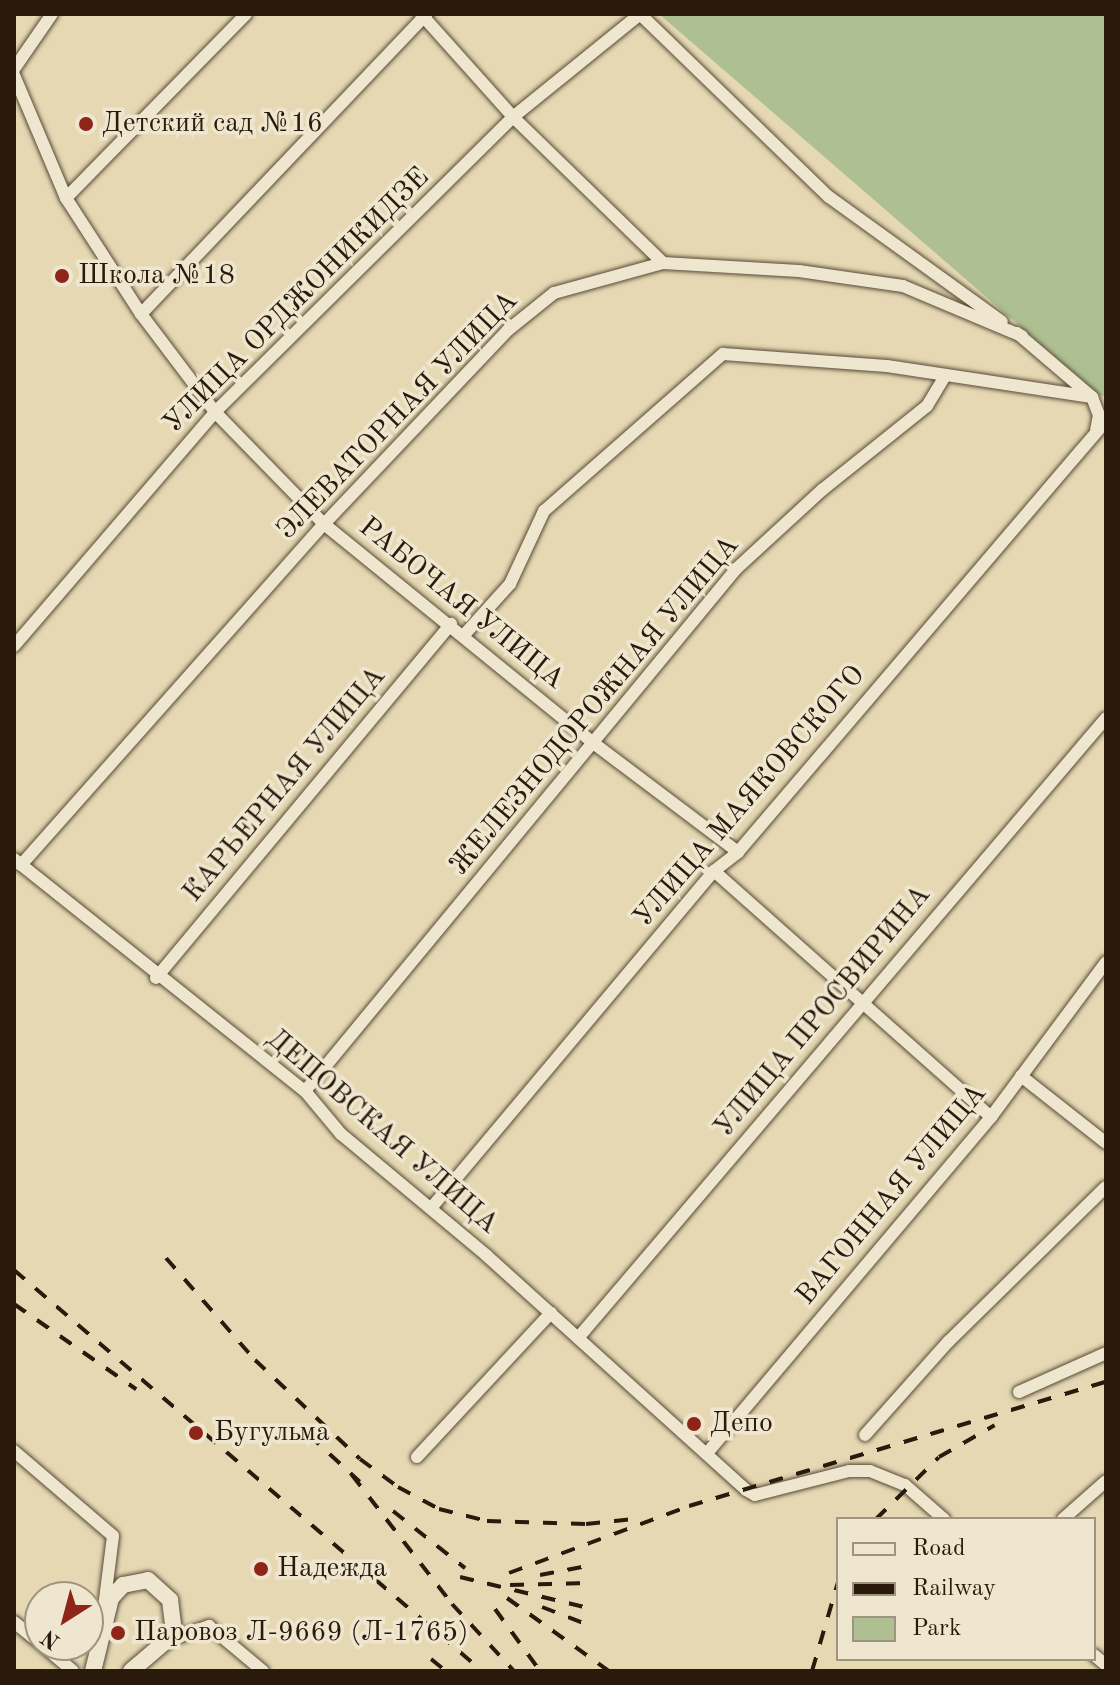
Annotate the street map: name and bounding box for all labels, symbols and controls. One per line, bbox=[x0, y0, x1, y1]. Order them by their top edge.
place label: Детский сад №16 bbox=[102, 107, 323, 141]
marker: Детский сад №16 bbox=[77, 115, 95, 133]
street label: УЛИЦА ОРДЖОНИКИДЗЕ bbox=[157, 161, 437, 441]
place label: Школа №18 bbox=[78, 259, 235, 293]
marker: Школа №18 bbox=[53, 267, 71, 285]
street label: ЭЛЕВАТОРНАЯ УЛИЦА bbox=[271, 285, 525, 547]
street label: РАБОЧАЯ УЛИЦА bbox=[352, 511, 570, 697]
street label: ЖЕЛЕЗНОДОРОЖНАЯ УЛИЦА bbox=[443, 530, 747, 882]
street label: УЛИЦА МАЯКОВСКОГО bbox=[627, 659, 873, 935]
street label: КАРЬЕРНАЯ УЛИЦА bbox=[177, 661, 393, 909]
street label: УЛИЦА ПРОСВИРИНА bbox=[708, 879, 938, 1145]
street label: ДЕПОВСКАЯ УЛИЦА bbox=[259, 1022, 505, 1242]
street label: ВАГОННАЯ УЛИЦА bbox=[790, 1078, 994, 1312]
place label: Депо bbox=[710, 1407, 773, 1441]
marker: Депо bbox=[685, 1415, 703, 1433]
place label: Бугульма bbox=[214, 1416, 330, 1450]
marker: Бугульма bbox=[185, 1422, 207, 1444]
legend bbox=[836, 1517, 1096, 1661]
text: Road bbox=[912, 1537, 965, 1561]
place label: Надежда bbox=[277, 1552, 387, 1586]
marker: Надежда bbox=[252, 1560, 270, 1578]
text: Railway bbox=[912, 1577, 996, 1601]
north arrow bbox=[24, 1581, 104, 1661]
place label: Паровоз Л-9669 (Л-1765) bbox=[134, 1616, 468, 1650]
text: Park bbox=[912, 1617, 961, 1641]
marker: Паровоз Л-9669 (Л-1765) bbox=[109, 1624, 127, 1642]
text: N bbox=[38, 1625, 64, 1653]

